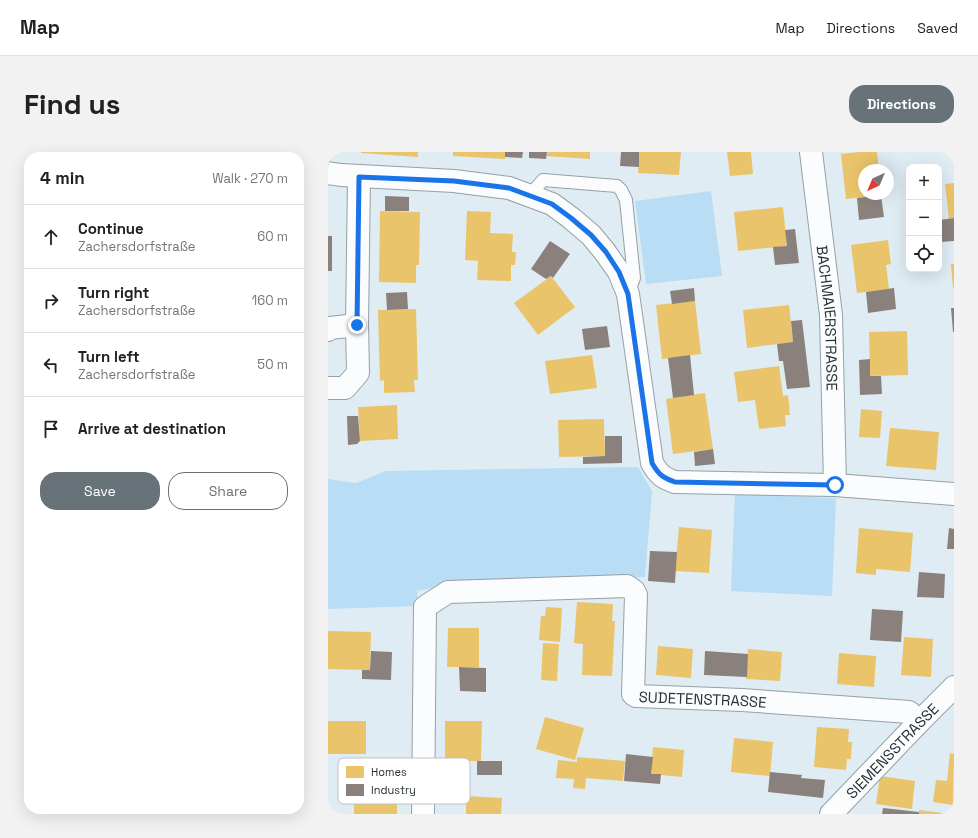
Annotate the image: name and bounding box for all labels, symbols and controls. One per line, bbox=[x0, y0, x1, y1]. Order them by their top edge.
text: Map bbox=[20, 15, 60, 40]
text: Map bbox=[775, 19, 805, 37]
text: Directions bbox=[827, 19, 895, 37]
text: Saved bbox=[917, 19, 958, 37]
button: Directions bbox=[849, 85, 954, 123]
text: Find us bbox=[24, 86, 121, 122]
north arrow bbox=[858, 164, 894, 200]
map controls bbox=[906, 164, 942, 272]
button: + bbox=[906, 164, 942, 200]
text: 4 min bbox=[40, 167, 85, 189]
text: Walk · 270 m bbox=[212, 170, 288, 187]
button: − bbox=[906, 200, 942, 236]
text: Continue bbox=[78, 219, 144, 238]
icon: ahead bbox=[40, 226, 62, 248]
text: 60 m bbox=[257, 228, 288, 245]
button: locate bbox=[906, 236, 942, 272]
text: Zachersdorfstraße bbox=[78, 238, 196, 255]
street label: BACHMAIERSTRASSE bbox=[813, 244, 842, 391]
text: Turn right bbox=[78, 283, 149, 302]
icon: right bbox=[40, 290, 62, 312]
text: 160 m bbox=[252, 292, 288, 309]
text: Zachersdorfstraße bbox=[78, 302, 196, 319]
route end bbox=[348, 316, 366, 334]
text: Turn left bbox=[78, 347, 140, 366]
icon: left bbox=[40, 354, 62, 376]
text: 50 m bbox=[257, 356, 288, 373]
text: Zachersdorfstraße bbox=[78, 366, 196, 383]
icon: arrive bbox=[40, 418, 62, 440]
text: Arrive at destination bbox=[78, 419, 226, 438]
button: Save bbox=[40, 472, 160, 510]
button: Share bbox=[168, 472, 288, 510]
route start bbox=[826, 476, 844, 494]
street label: SUDETENSTRASSE bbox=[638, 687, 767, 711]
street label: SIEMENSSTRASSE bbox=[842, 699, 942, 802]
legend bbox=[338, 758, 470, 804]
text: Homes bbox=[371, 765, 407, 779]
text: Industry bbox=[371, 783, 416, 797]

